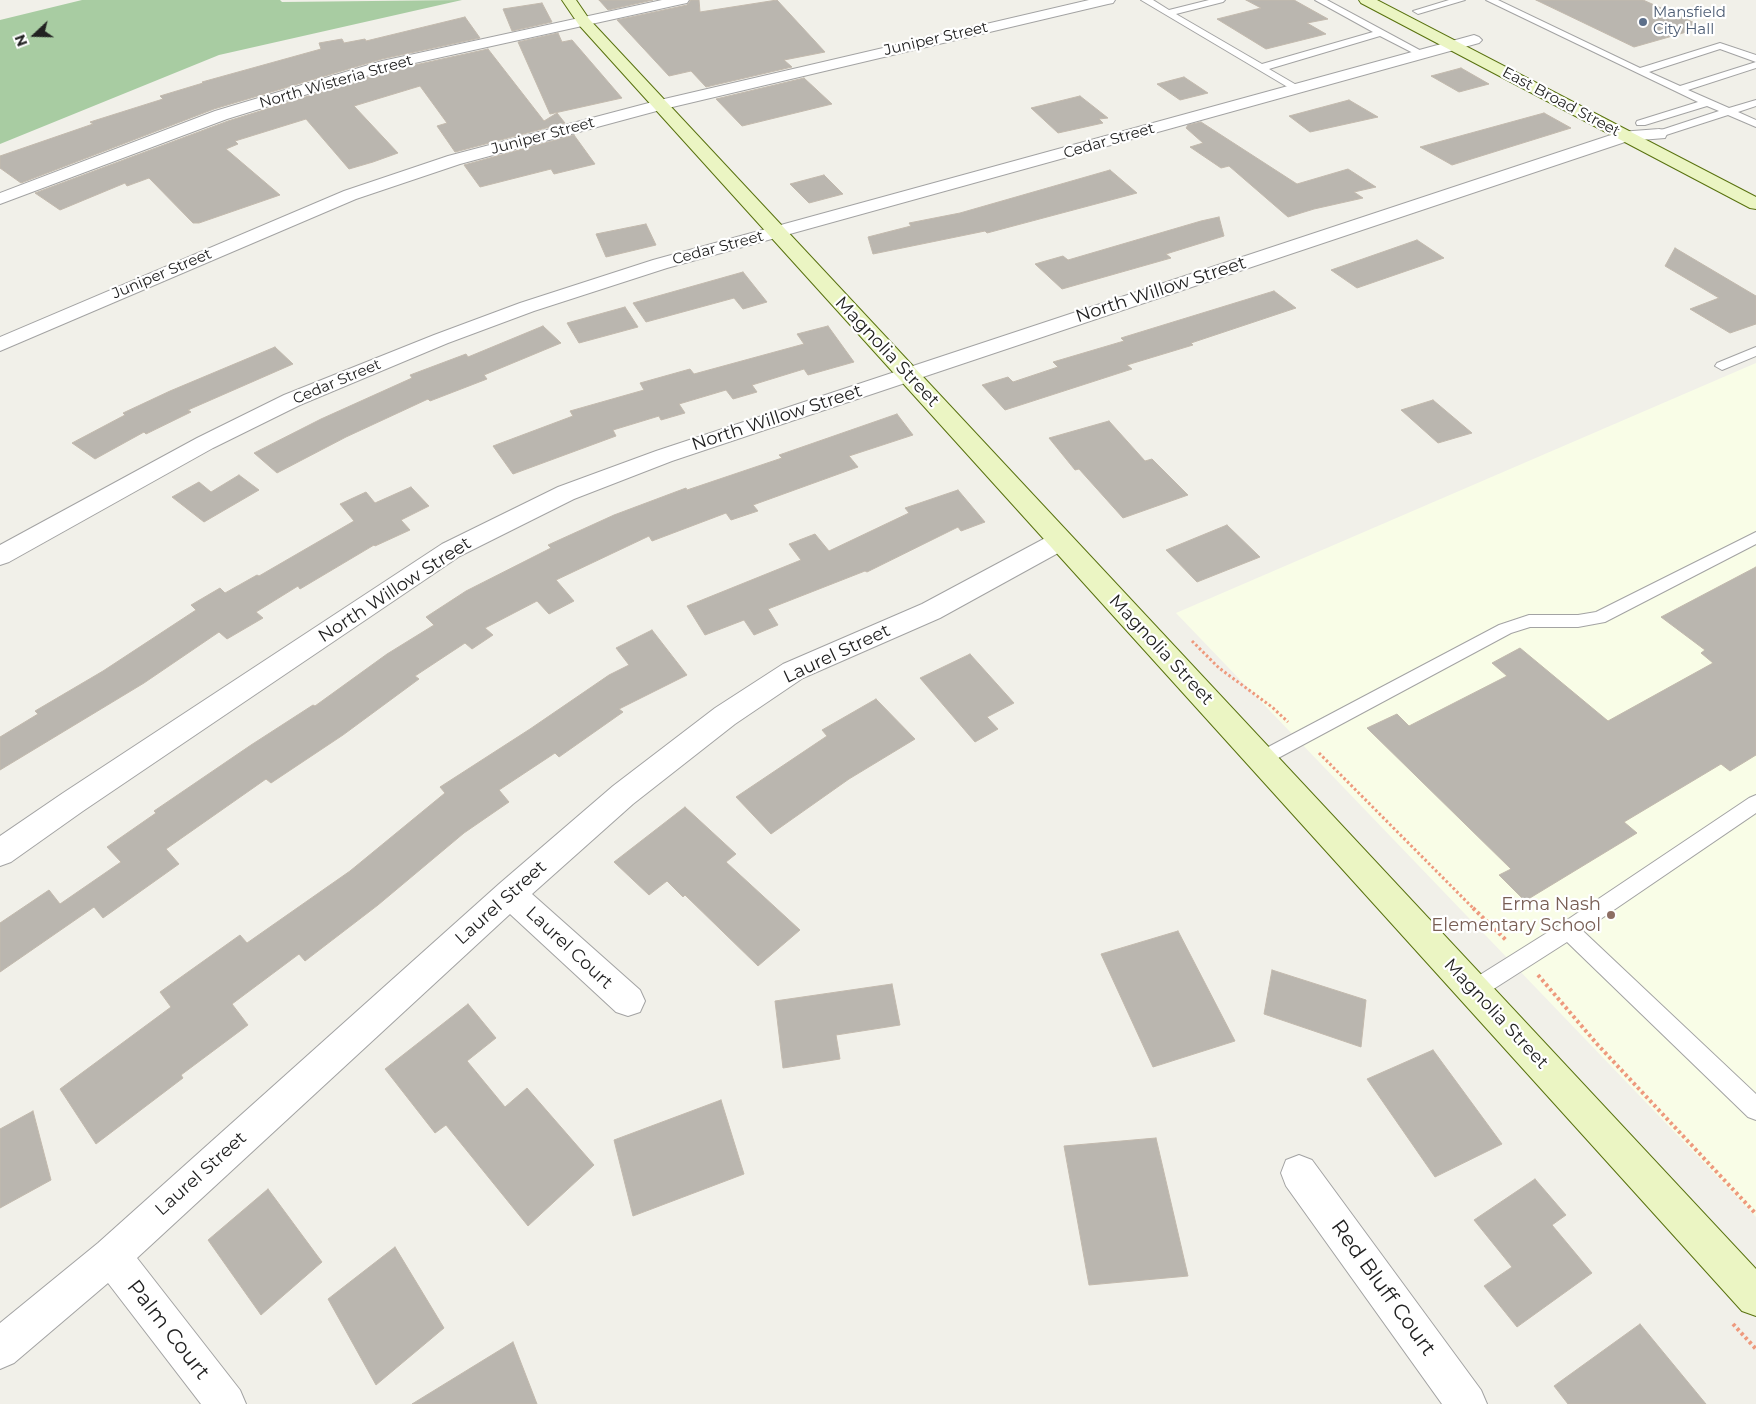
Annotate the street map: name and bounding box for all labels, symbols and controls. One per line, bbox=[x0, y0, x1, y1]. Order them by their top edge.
place label: Mansfield City Hall bbox=[1653, 4, 1726, 39]
north arrow bbox=[10, 10, 60, 60]
marker: Mansfield City Hall bbox=[1637, 16, 1649, 28]
street label: Juniper Street bbox=[882, 18, 990, 60]
text: N bbox=[11, 32, 31, 49]
street label: North Wisteria Street bbox=[257, 51, 415, 113]
street label: East Broad Street bbox=[1499, 63, 1623, 141]
street label: Juniper Street bbox=[489, 114, 597, 158]
street label: Cedar Street bbox=[1061, 119, 1157, 163]
street label: Cedar Street bbox=[670, 227, 766, 269]
street label: Juniper Street bbox=[110, 245, 214, 303]
street label: North Willow Street bbox=[1073, 252, 1249, 328]
street label: Magnolia Street bbox=[830, 292, 944, 412]
street label: Cedar Street bbox=[290, 355, 384, 409]
street label: North Willow Street bbox=[689, 380, 865, 456]
street label: North Willow Street bbox=[315, 533, 475, 647]
street label: Magnolia Street bbox=[1104, 590, 1218, 710]
street label: Laurel Street bbox=[780, 620, 894, 688]
street label: Laurel Street bbox=[451, 856, 551, 950]
place label: Erma Nash Elementary School bbox=[1431, 894, 1601, 936]
street label: Laurel Court bbox=[521, 902, 617, 994]
marker: Erma Nash Elementary School bbox=[1605, 909, 1617, 921]
street label: Magnolia Street bbox=[1439, 954, 1553, 1074]
street label: Laurel Street bbox=[151, 1127, 251, 1221]
street label: Red Bluff Court bbox=[1325, 1215, 1441, 1361]
street label: Palm Court bbox=[121, 1275, 215, 1385]

